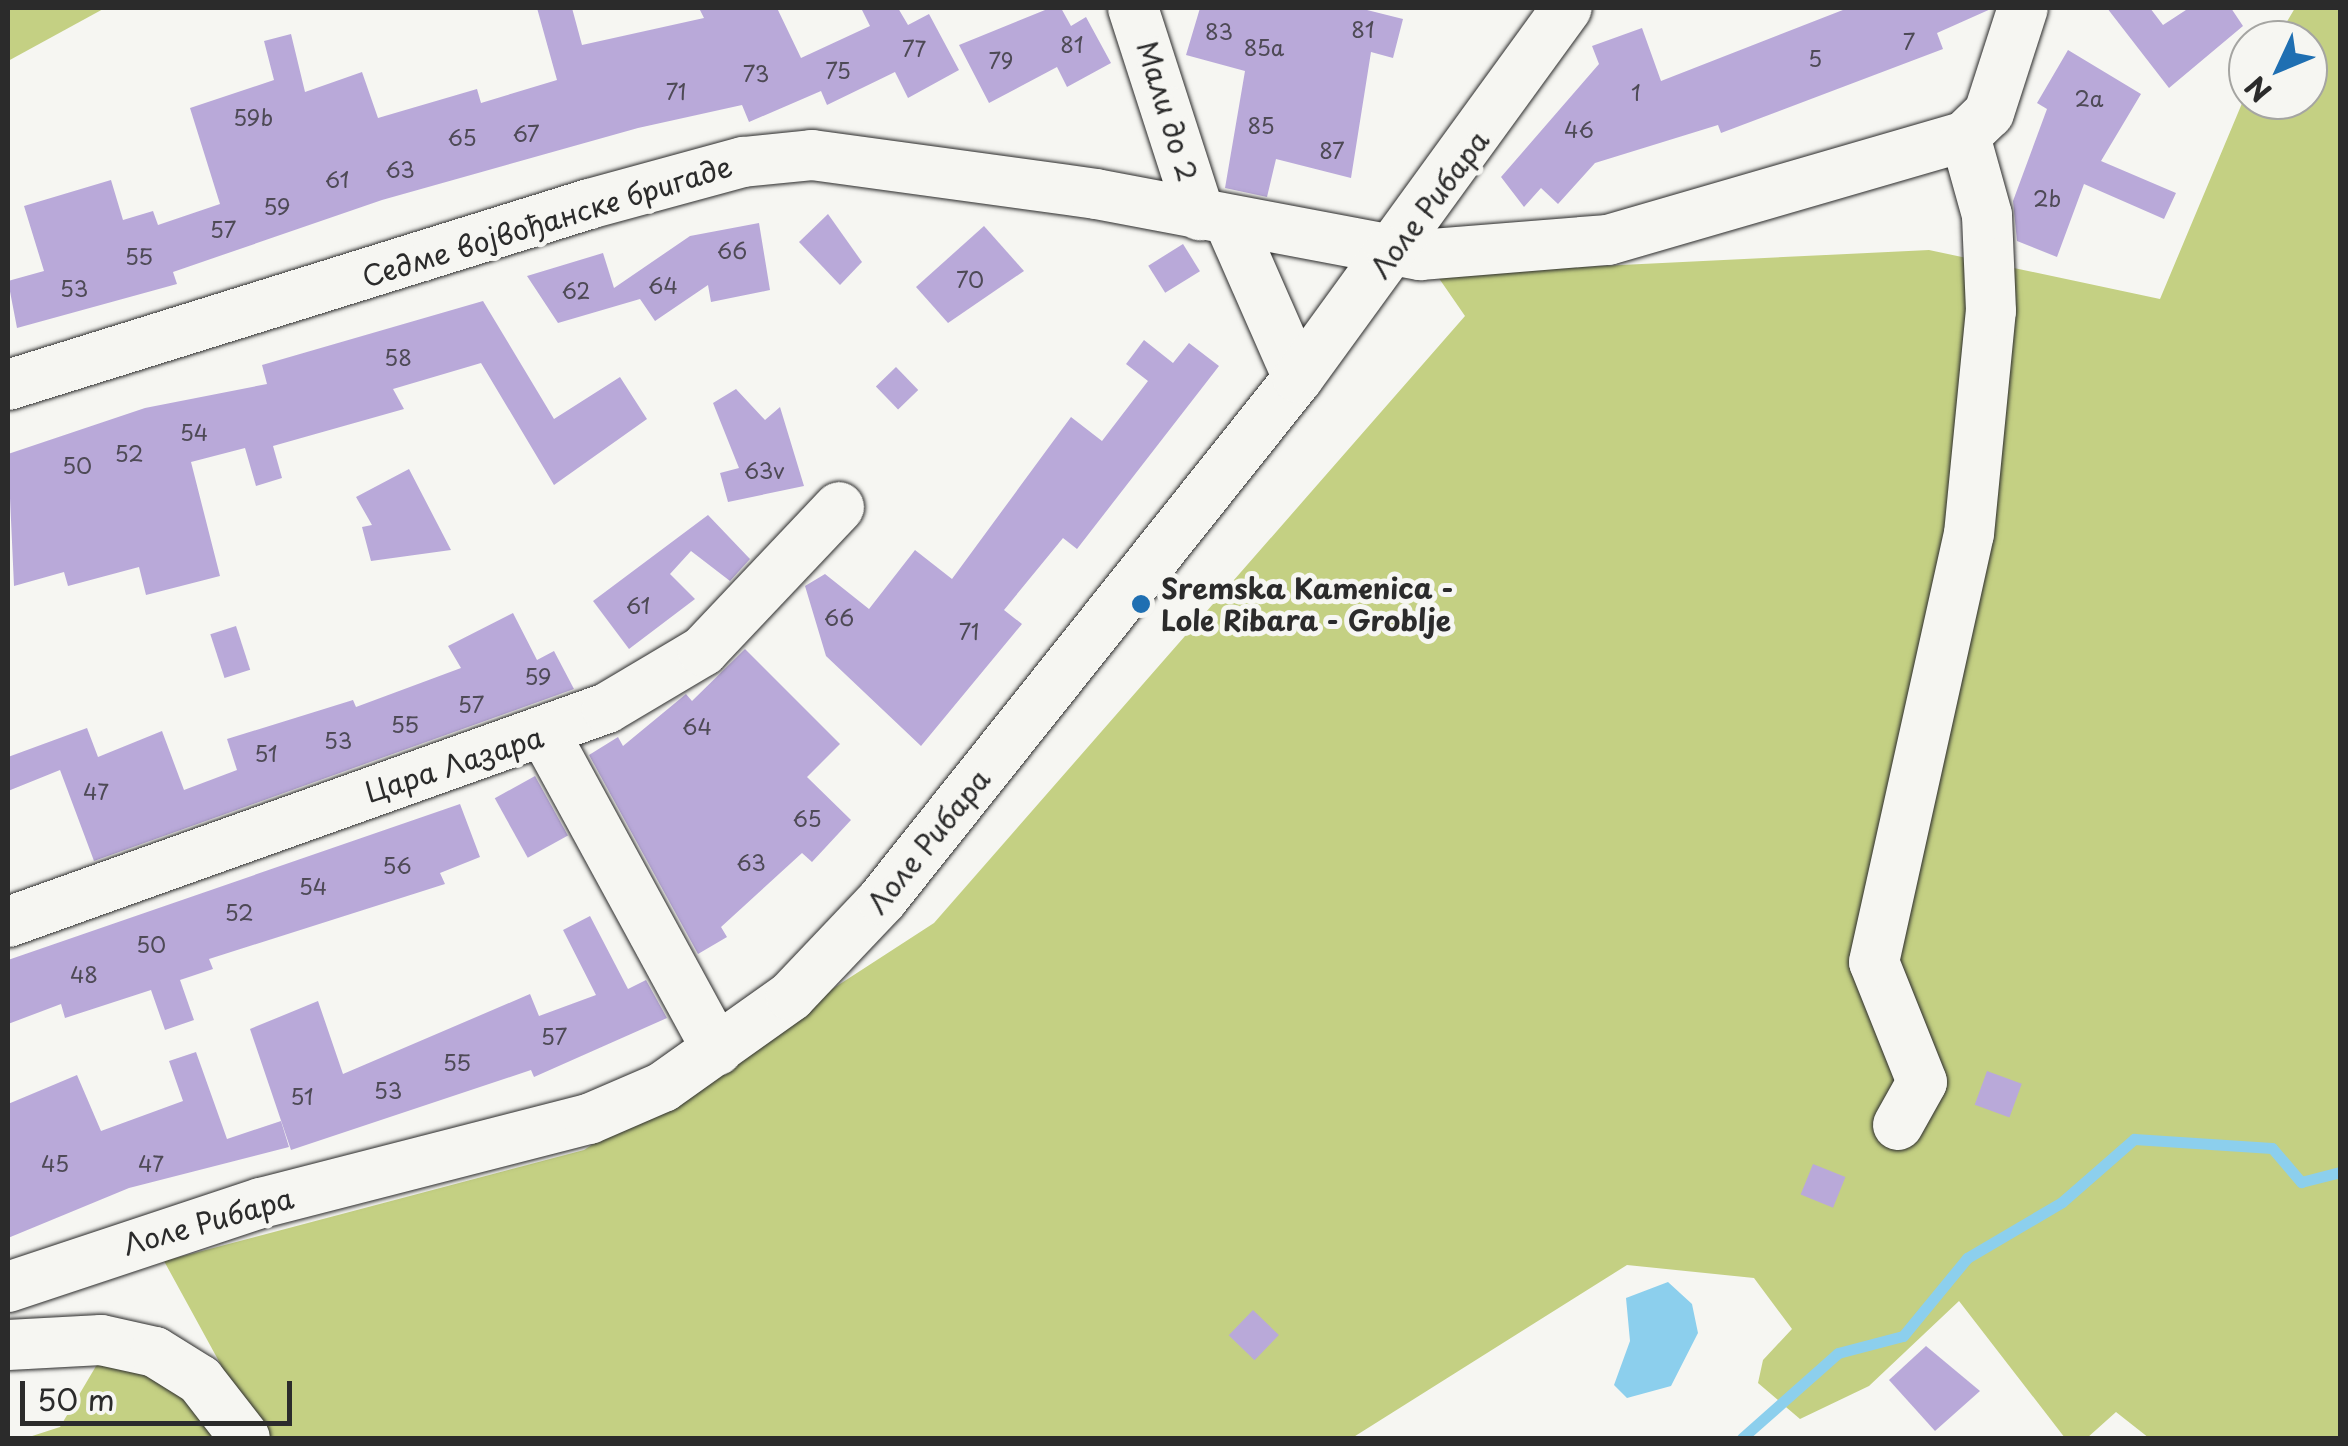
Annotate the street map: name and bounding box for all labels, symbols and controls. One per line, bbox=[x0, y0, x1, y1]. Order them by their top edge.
house number: 81 bbox=[1351, 16, 1375, 42]
house number: 83 bbox=[1205, 18, 1233, 44]
north arrow bbox=[2228, 20, 2328, 120]
house number: 7 bbox=[1903, 28, 1915, 54]
house number: 81 bbox=[1060, 31, 1084, 57]
house number: 85a bbox=[1244, 34, 1284, 60]
house number: 77 bbox=[902, 35, 926, 61]
street label: Мали до 2 bbox=[1131, 37, 1205, 185]
house number: 5 bbox=[1808, 45, 1822, 71]
house number: 79 bbox=[989, 47, 1013, 73]
house number: 75 bbox=[825, 57, 851, 83]
house number: 73 bbox=[743, 60, 769, 86]
text: N bbox=[2234, 67, 2281, 113]
house number: 71 bbox=[666, 78, 686, 104]
house number: 1 bbox=[1631, 79, 1641, 105]
house number: 2a bbox=[2075, 85, 2103, 111]
house number: 59b bbox=[233, 104, 273, 130]
house number: 85 bbox=[1247, 112, 1275, 138]
house number: 46 bbox=[1564, 116, 1594, 142]
house number: 67 bbox=[513, 120, 539, 146]
house number: 65 bbox=[447, 124, 477, 150]
street label: Лоле Рибара bbox=[1363, 124, 1495, 284]
house number: 87 bbox=[1319, 137, 1345, 163]
street label: Седме војвођанске бригаде bbox=[357, 148, 737, 294]
house number: 63 bbox=[385, 156, 415, 182]
house number: 61 bbox=[325, 166, 349, 192]
house number: 2b bbox=[2033, 185, 2061, 211]
house number: 59 bbox=[263, 193, 291, 219]
house number: 57 bbox=[210, 216, 236, 242]
house number: 66 bbox=[717, 237, 747, 263]
house number: 55 bbox=[125, 243, 153, 269]
house number: 70 bbox=[956, 266, 984, 292]
house number: 64 bbox=[648, 272, 678, 298]
house number: 53 bbox=[60, 275, 88, 301]
house number: 62 bbox=[562, 277, 590, 303]
house number: 58 bbox=[384, 344, 412, 370]
house number: 54 bbox=[180, 419, 208, 445]
house number: 52 bbox=[114, 440, 144, 466]
house number: 50 bbox=[62, 452, 92, 478]
house number: 63v bbox=[744, 457, 784, 483]
place label: Sremska Kamenica - Lole Ribara - Groblje bbox=[1161, 571, 1456, 637]
house number: 61 bbox=[626, 592, 650, 618]
marker: Sremska Kamenica - Lole Ribara - Groblje bbox=[1130, 593, 1152, 615]
house number: 66 bbox=[824, 604, 854, 630]
house number: 71 bbox=[959, 618, 979, 644]
house number: 59 bbox=[524, 663, 552, 689]
house number: 57 bbox=[458, 691, 484, 717]
house number: 55 bbox=[391, 711, 419, 737]
house number: 64 bbox=[682, 713, 712, 739]
street label: Цара Лазара bbox=[361, 719, 547, 809]
house number: 53 bbox=[324, 727, 352, 753]
house number: 51 bbox=[254, 740, 278, 766]
street label: Лоле Рибара bbox=[860, 762, 996, 920]
house number: 47 bbox=[83, 778, 109, 804]
house number: 65 bbox=[792, 805, 822, 831]
house number: 63 bbox=[736, 849, 766, 875]
house number: 56 bbox=[382, 852, 412, 878]
house number: 54 bbox=[299, 873, 327, 899]
house number: 52 bbox=[224, 899, 254, 925]
house number: 50 bbox=[136, 931, 166, 957]
house number: 48 bbox=[70, 961, 98, 987]
house number: 57 bbox=[541, 1023, 567, 1049]
house number: 55 bbox=[443, 1049, 471, 1075]
house number: 53 bbox=[374, 1077, 402, 1103]
house number: 51 bbox=[290, 1083, 314, 1109]
house number: 45 bbox=[41, 1150, 69, 1176]
house number: 47 bbox=[138, 1150, 164, 1176]
street label: Лоле Рибара bbox=[119, 1181, 297, 1261]
scale bar bbox=[25, 1361, 298, 1423]
text: 50 m bbox=[37, 1376, 115, 1421]

